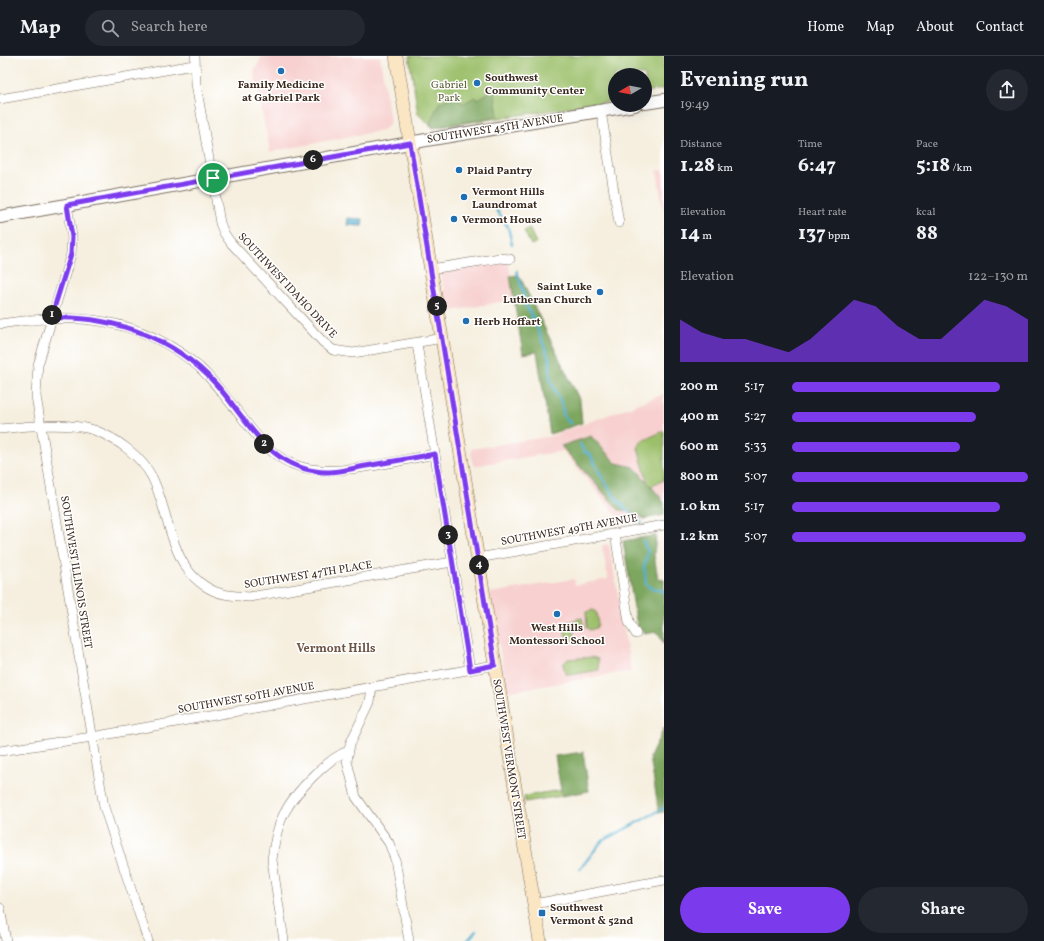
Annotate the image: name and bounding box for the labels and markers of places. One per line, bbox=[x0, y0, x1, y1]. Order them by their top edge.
marker: Family Medicine at Gabriel Park bbox=[276, 66, 286, 76]
place label: Southwest Community Center bbox=[485, 71, 585, 99]
place label: Family Medicine at Gabriel Park bbox=[238, 78, 325, 106]
marker: Southwest Community Center bbox=[472, 78, 482, 88]
pin: 6 bbox=[303, 150, 323, 170]
pin bbox=[196, 161, 230, 195]
place label: Plaid Pantry bbox=[467, 164, 533, 179]
marker: Plaid Pantry bbox=[454, 165, 464, 175]
place label: Vermont Hills Laundromat bbox=[472, 185, 545, 213]
marker: Vermont Hills Laundromat bbox=[459, 192, 469, 202]
place label: Vermont House bbox=[462, 213, 542, 228]
marker: Vermont House bbox=[449, 214, 459, 224]
place label: Saint Luke Lutheran Church bbox=[503, 280, 592, 308]
marker: Saint Luke Lutheran Church bbox=[595, 287, 605, 297]
pin: 5 bbox=[427, 296, 447, 316]
pin: 1 bbox=[42, 305, 62, 325]
place label: Herb Hoffart bbox=[474, 315, 541, 330]
marker: Herb Hoffart bbox=[461, 316, 471, 326]
pin: 2 bbox=[254, 434, 274, 454]
pin: 3 bbox=[438, 525, 458, 545]
pin: 4 bbox=[469, 555, 489, 575]
marker: West Hills Montessori School bbox=[552, 609, 562, 619]
place label: West Hills Montessori School bbox=[509, 621, 605, 649]
place label: Southwest Vermont & 52nd bbox=[550, 901, 633, 929]
marker: Southwest Vermont & 52nd bbox=[537, 908, 547, 918]

